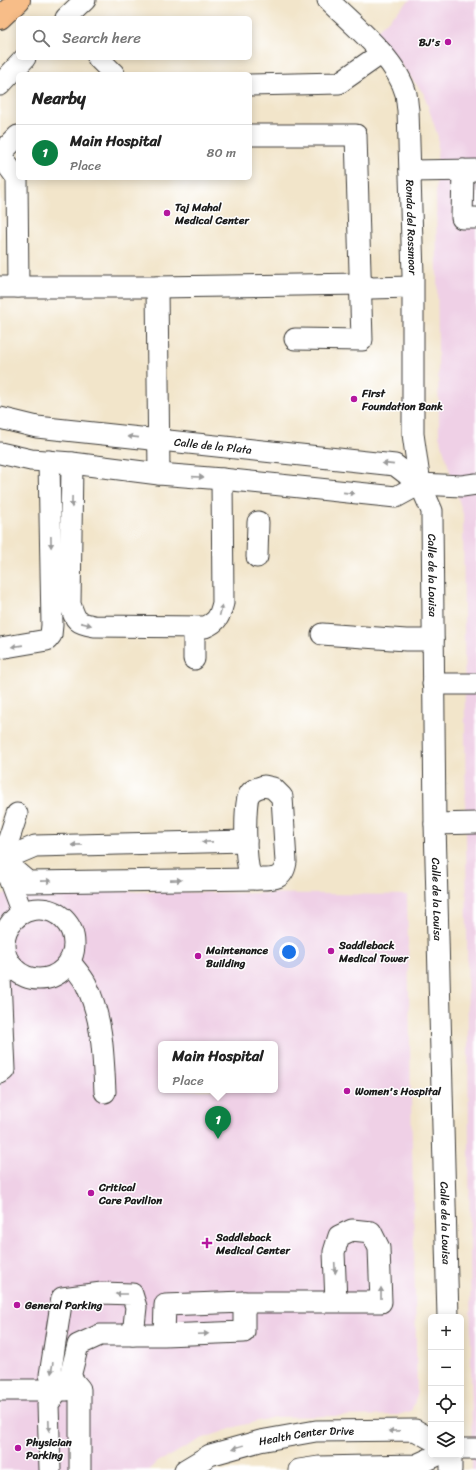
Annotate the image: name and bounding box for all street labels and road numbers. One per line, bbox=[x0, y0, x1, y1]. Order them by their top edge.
street label: Ronda del Rossmoor bbox=[400, 179, 422, 277]
street label: Calle de la Plata bbox=[173, 433, 253, 460]
street label: Calle de la Louisa bbox=[422, 534, 442, 617]
street label: Calle de la Louisa bbox=[426, 857, 447, 941]
street label: Calle de la Louisa bbox=[434, 1181, 456, 1265]
street label: Health Center Drive bbox=[257, 1422, 355, 1451]

